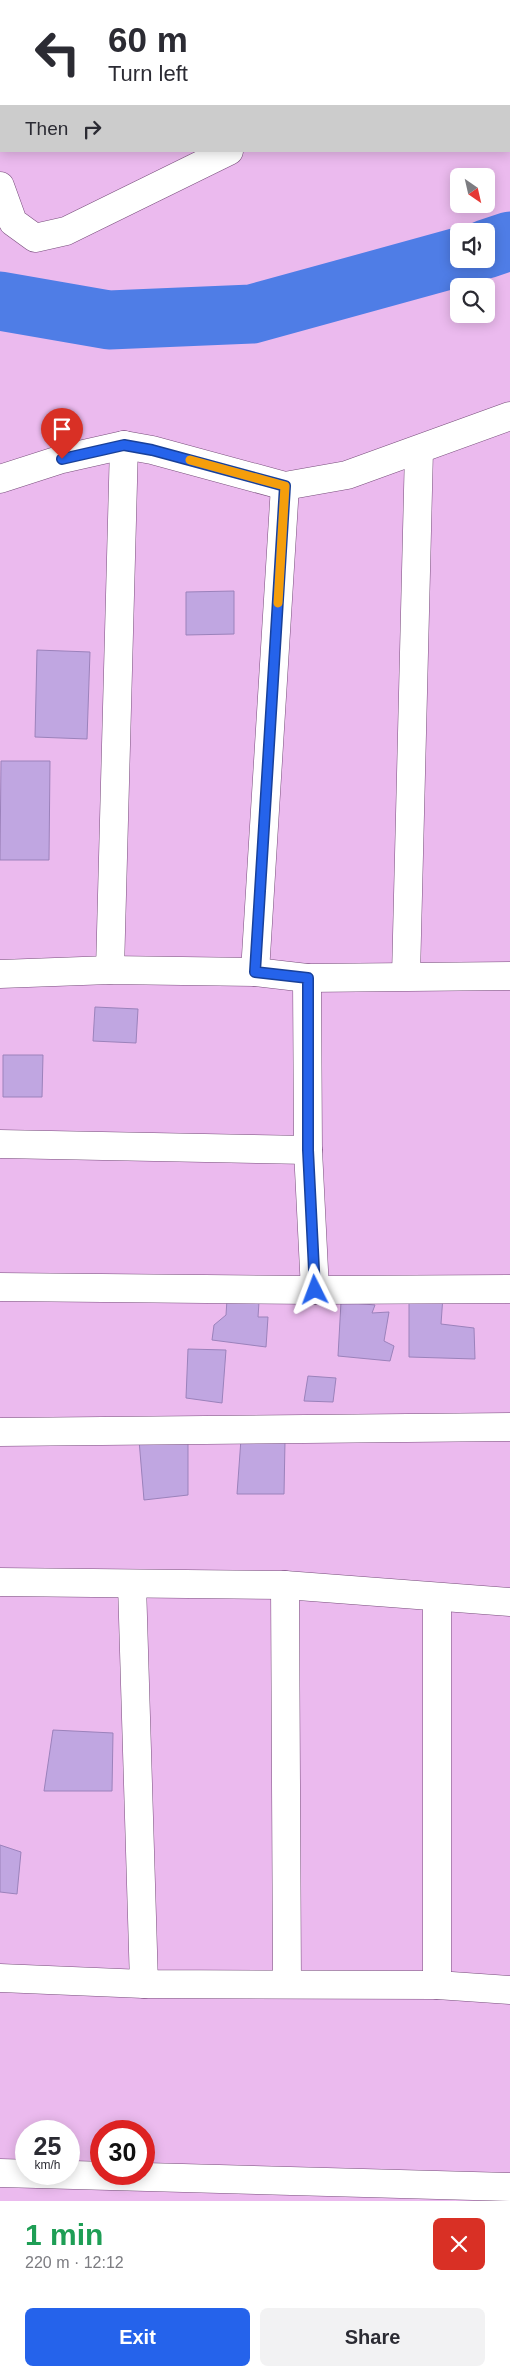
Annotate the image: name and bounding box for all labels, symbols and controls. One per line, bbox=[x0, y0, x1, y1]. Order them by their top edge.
icon: left bbox=[25, 20, 90, 85]
text: 60 m bbox=[108, 20, 188, 59]
text: Turn left bbox=[108, 61, 188, 86]
icon: right bbox=[78, 115, 106, 143]
text: Then bbox=[25, 118, 68, 139]
north arrow bbox=[450, 168, 495, 212]
map controls bbox=[450, 168, 495, 323]
button: sound bbox=[450, 223, 495, 268]
button: search bbox=[450, 278, 495, 323]
pin bbox=[41, 408, 83, 459]
icon: arrive bbox=[48, 415, 76, 443]
position arrow bbox=[288, 1263, 340, 1315]
speed limit sign: 30 bbox=[90, 2120, 155, 2185]
text: 25 bbox=[34, 2132, 61, 2160]
text: km/h bbox=[34, 2158, 61, 2172]
text: 1 min bbox=[25, 2218, 103, 2251]
button: close bbox=[433, 2218, 485, 2270]
text: 220 m · 12:12 bbox=[25, 2254, 124, 2271]
button: Exit bbox=[25, 2308, 250, 2366]
button: Share bbox=[260, 2308, 485, 2366]

